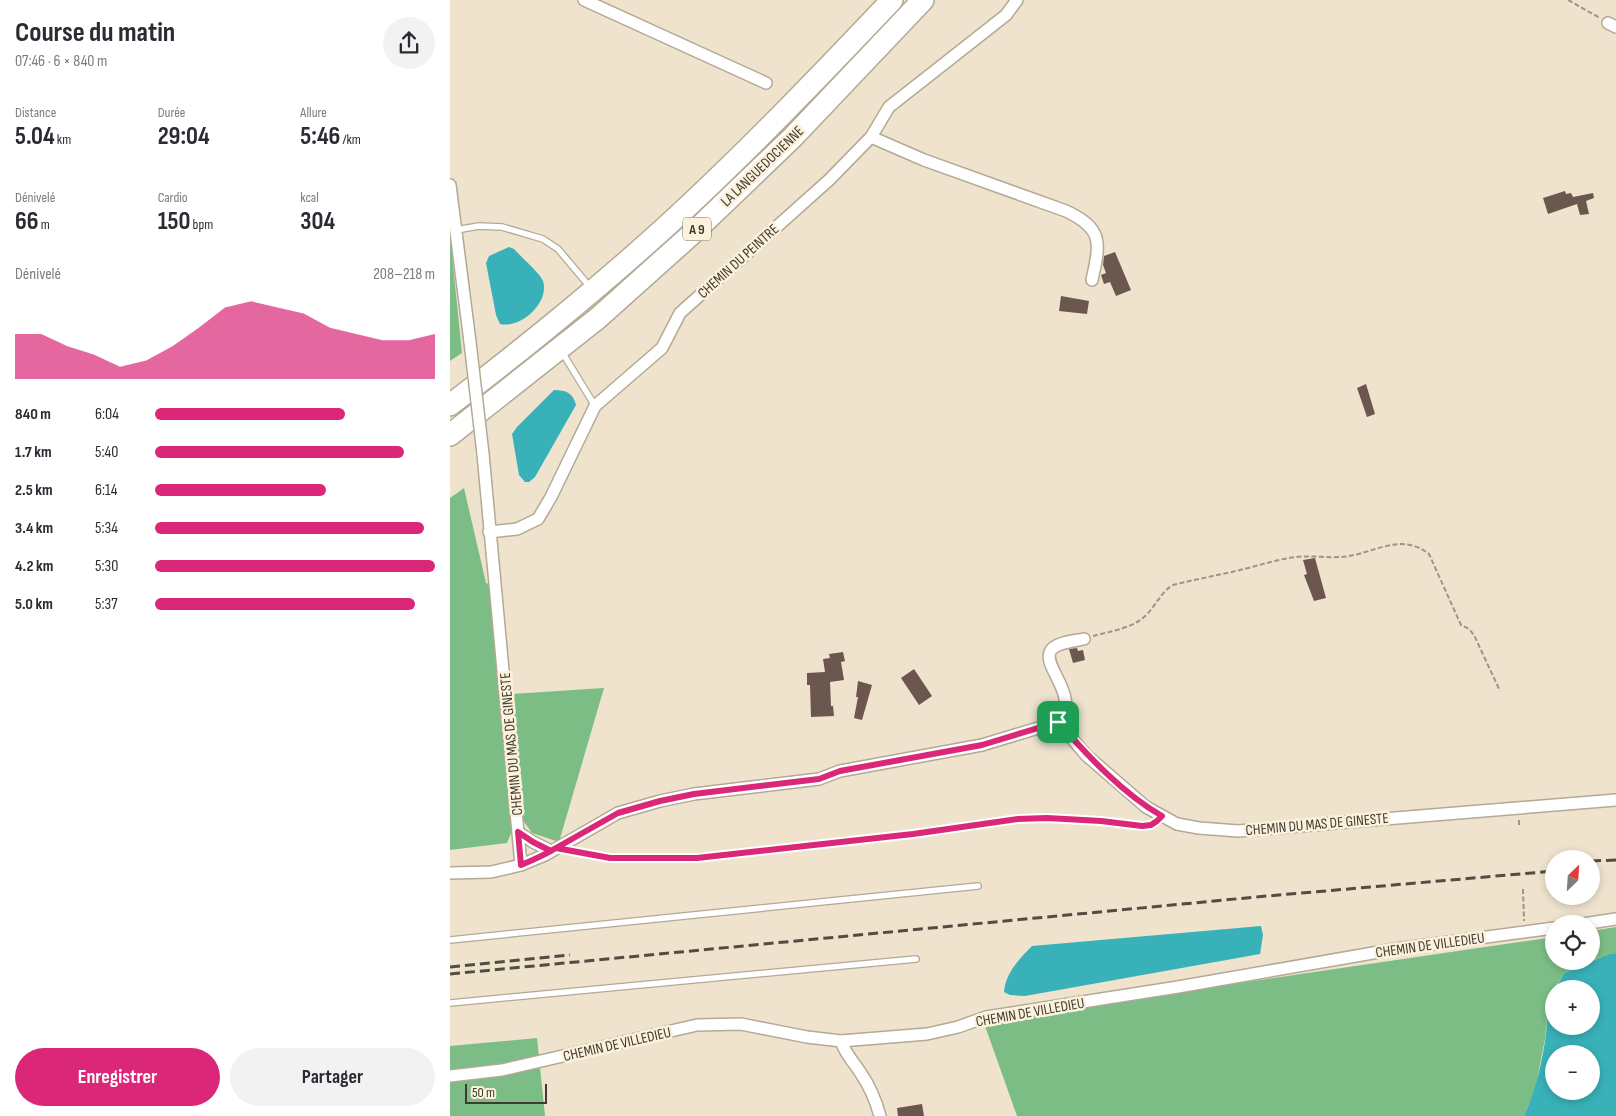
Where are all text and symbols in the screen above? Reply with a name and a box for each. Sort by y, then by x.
text: Course du matin [15,16,175,49]
button: share [383,17,435,69]
text: 07:46 · 6 × 840 m [15,52,107,71]
text: Distance [15,104,56,121]
text: Durée [158,104,185,121]
text: Allure [300,104,327,121]
text: 5.04 [15,121,55,152]
text: 29:04 [158,121,210,152]
text: 5:46 [300,121,340,152]
street label: LA LANGUEDOCIENNE [717,122,808,211]
text: km [55,131,71,148]
text: /km [340,131,361,148]
text: Dénivelé [15,189,55,206]
text: Cardio [158,189,188,206]
text: kcal [300,189,319,206]
text: 66 [15,206,39,237]
text: 150 [158,206,190,237]
text: 304 [300,206,335,237]
text: m [39,216,50,233]
text: bpm [190,216,213,233]
road number: A 9 [683,218,711,240]
street label: CHEMIN DU PEINTRE [694,220,783,303]
text: Dénivelé [15,265,61,284]
text: 208–218 m [373,265,435,284]
text: 840 m [15,405,51,424]
text: 6:04 [95,405,119,424]
text: 1.7 km [15,443,52,462]
text: 5:40 [95,443,118,462]
text: 2.5 km [15,481,53,500]
text: 6:14 [95,481,117,500]
text: 3.4 km [15,519,53,538]
text: 5:34 [95,519,118,538]
text: 4.2 km [15,557,53,576]
text: 5:30 [95,557,118,576]
text: 5.0 km [15,595,53,614]
text: 5:37 [95,595,118,614]
street label: CHEMIN DU MAS DE GINESTE [496,672,527,816]
pin [1037,701,1079,743]
icon: arrive [1044,708,1072,736]
street label: CHEMIN DU MAS DE GINESTE [1245,809,1389,840]
north arrow [1545,850,1600,905]
map controls [1545,850,1600,1100]
button: locate [1545,915,1600,970]
street label: CHEMIN DE VILLEDIEU [1374,928,1486,963]
button: + [1545,980,1600,1035]
street label: CHEMIN DE VILLEDIEU [974,994,1086,1031]
street label: CHEMIN DE VILLEDIEU [561,1023,673,1066]
button: − [1545,1045,1600,1100]
button: Enregistrer [15,1048,220,1106]
button: Partager [230,1048,435,1106]
scale bar [465,1081,548,1104]
text: 50 m [472,1084,495,1101]

